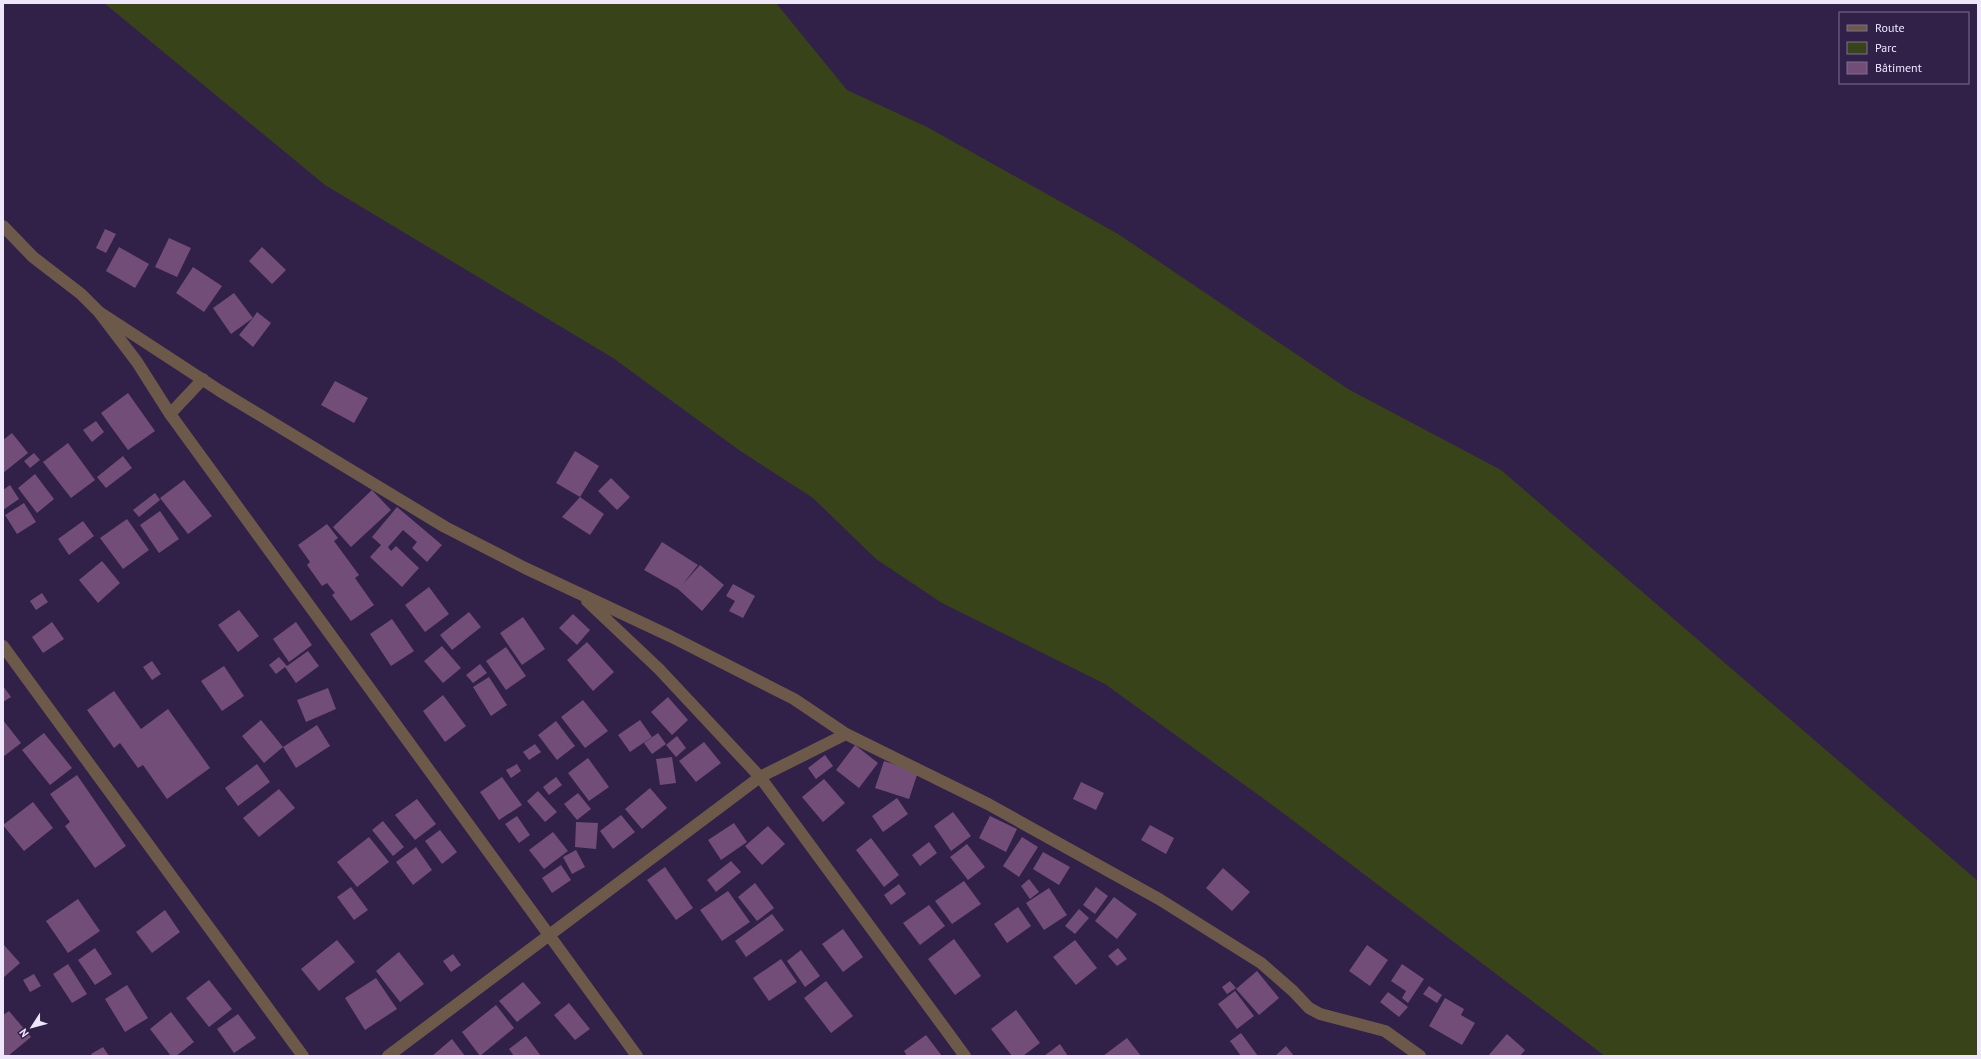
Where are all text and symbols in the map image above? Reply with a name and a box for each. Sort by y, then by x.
legend [1839,12,1969,84]
text: Route [1875,20,1905,35]
text: Parc [1875,40,1897,55]
text: Bâtiment [1875,60,1922,75]
north arrow [12,1007,52,1047]
text: N [16,1026,32,1040]

